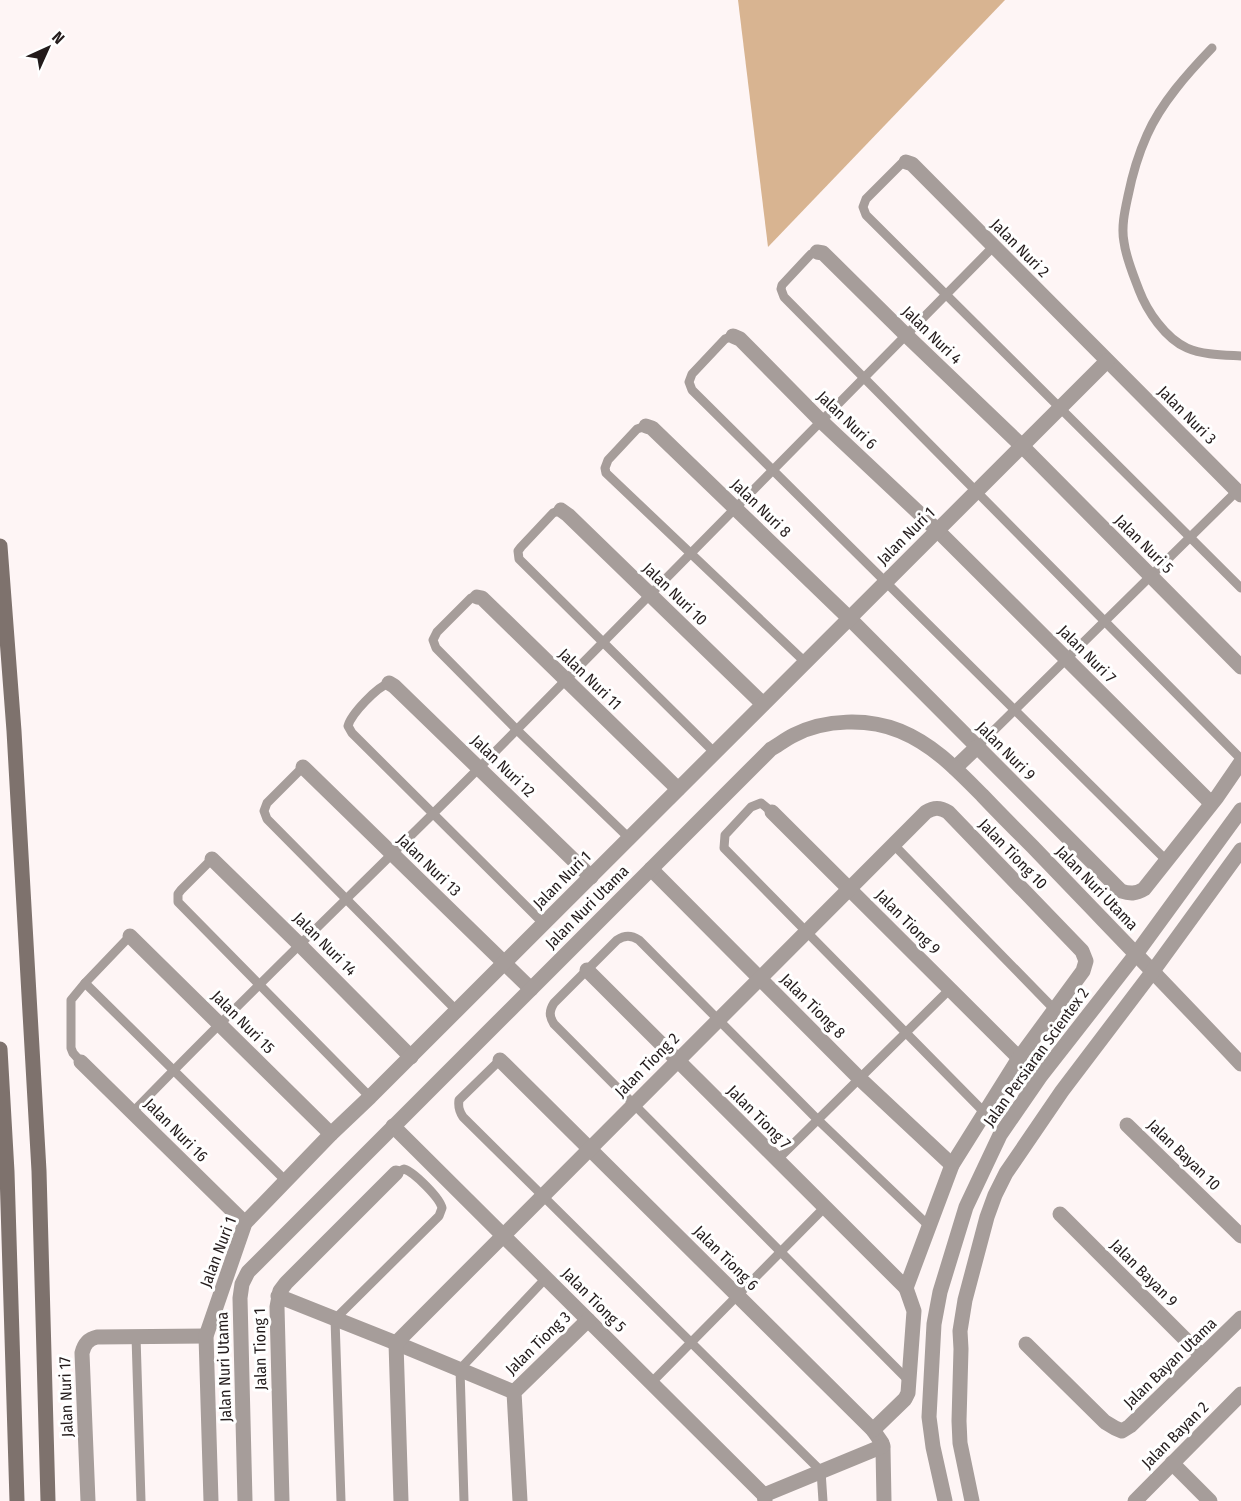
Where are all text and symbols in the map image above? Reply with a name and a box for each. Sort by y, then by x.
north arrow [18,18,78,78]
text: N [48,28,68,48]
street label: Jalan Nuri 2 [987,215,1053,281]
street label: Jalan Nuri 4 [898,302,966,368]
street label: Jalan Nuri 3 [1154,382,1220,448]
street label: Jalan Nuri 6 [813,387,881,453]
street label: Jalan Nuri 8 [727,475,795,541]
street label: Jalan Nuri 1 [873,503,939,569]
street label: Jalan Nuri 5 [1111,511,1177,577]
street label: Jalan Nuri 10 [639,559,711,629]
street label: Jalan Nuri 7 [1054,621,1120,687]
street label: Jalan Nuri 11 [555,644,625,714]
street label: Jalan Nuri 9 [973,718,1040,785]
street label: Jalan Nuri 12 [467,731,539,801]
street label: Jalan Tiong 10 [975,815,1051,893]
street label: Jalan Nuri 13 [393,830,465,900]
street label: Jalan Nuri Utama [1052,842,1142,934]
street label: Jalan Nuri 1 [529,847,595,913]
street label: Jalan Nuri Utama [541,861,633,953]
street label: Jalan Tiong 9 [872,886,944,958]
street label: Jalan Nuri 14 [289,908,361,980]
street label: Jalan Tiong 8 [777,970,849,1042]
street label: Jalan Persiaran Scientex 2 [979,984,1093,1130]
street label: Jalan Nuri 15 [208,987,278,1057]
street label: Jalan Tiong 2 [611,1029,683,1101]
street label: Jalan Tiong 7 [723,1081,795,1153]
street label: Jalan Nuri 16 [140,1094,212,1166]
street label: Jalan Bayan 10 [1144,1115,1224,1195]
street label: Jalan Nuri 1 [196,1214,240,1290]
street label: Jalan Tiong 6 [690,1222,762,1294]
street label: Jalan Bayan 9 [1106,1235,1182,1311]
street label: Jalan Tiong 5 [558,1264,630,1336]
street label: Jalan Tiong 3 [502,1307,574,1379]
street label: Jalan Tiong 1 [250,1308,270,1390]
street label: Jalan Nuri Utama [213,1311,235,1422]
street label: Jalan Bayan Utama [1120,1314,1221,1412]
street label: Jalan Nuri 17 [55,1356,77,1438]
street label: Jalan Bayan 2 [1138,1398,1212,1472]

